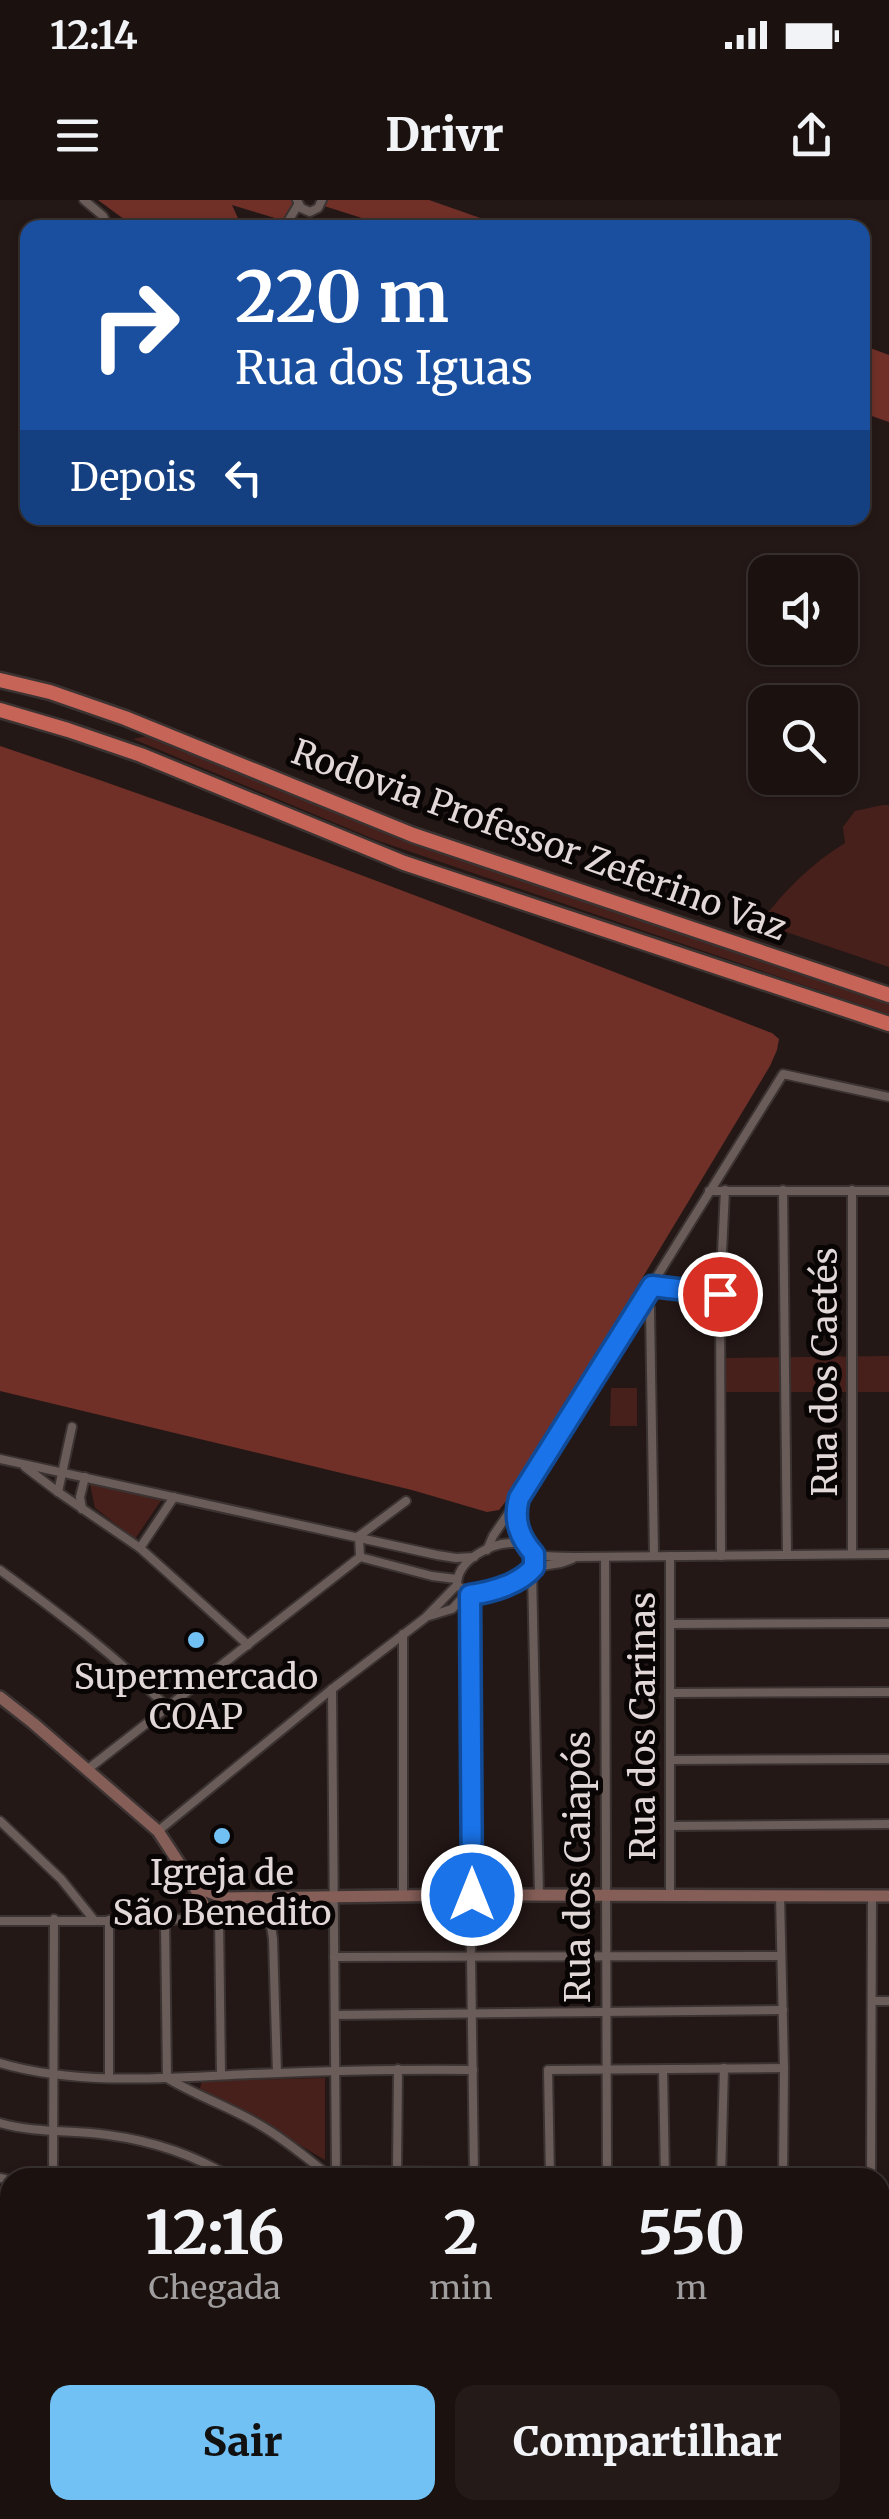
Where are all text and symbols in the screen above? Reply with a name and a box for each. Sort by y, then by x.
text: 12:14 [50,12,138,59]
text: Drivr [385,107,504,163]
icon: menu [50,108,105,163]
icon: share [784,108,839,163]
text: 220 m [235,253,449,341]
icon: right [70,260,200,390]
text: Rua dos Iguas [235,340,533,396]
icon: left [216,450,271,505]
text: Depois [70,454,196,501]
map controls [748,555,858,795]
button: sound [748,555,858,665]
button: search [748,685,858,795]
street label: Rodovia Professor Zeferino Vaz [286,730,792,950]
street label: Rua dos Caetés [803,1247,847,1497]
pin [678,1252,763,1337]
icon: arrive [693,1267,748,1322]
street label: Rua dos Carinas [621,1592,665,1860]
marker: Supermercado COAP [185,1629,207,1651]
place label: Supermercado COAP [74,1655,318,1739]
street label: Rua dos Caiapós [556,1731,600,2003]
marker: Igreja de São Benedito [211,1825,233,1847]
position arrow [420,1843,524,1947]
place label: Igreja de São Benedito [112,1851,332,1935]
text: 12:16 [145,2195,284,2270]
text: 2 [443,2195,479,2270]
text: 550 [638,2195,745,2270]
text: Chegada [149,2268,281,2308]
text: min [429,2268,493,2308]
text: m [675,2268,707,2308]
button: Sair [50,2385,435,2500]
button: Compartilhar [455,2385,840,2500]

